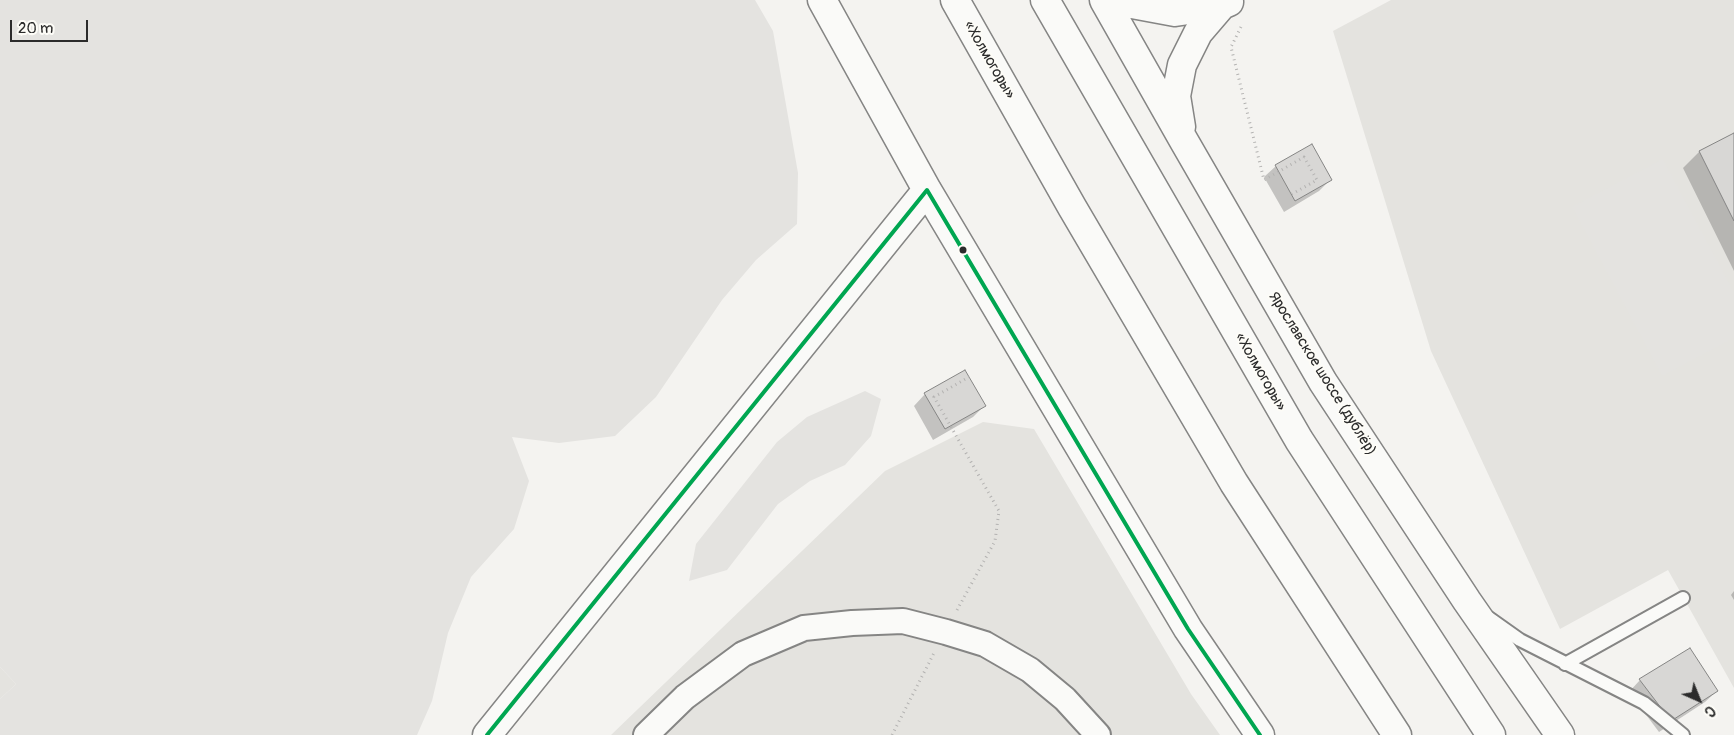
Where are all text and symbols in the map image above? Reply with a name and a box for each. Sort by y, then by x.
scale bar [12,10,90,42]
street label: «Холмогоры» [959,18,1019,102]
text: 20 m [18,19,53,38]
unlabelled marker [958,245,968,255]
street label: Ярославское шоссе (дублёр) [1264,289,1380,459]
street label: «Холмогоры» [1230,330,1290,414]
north arrow [1674,675,1724,725]
text: С [1701,702,1719,720]

